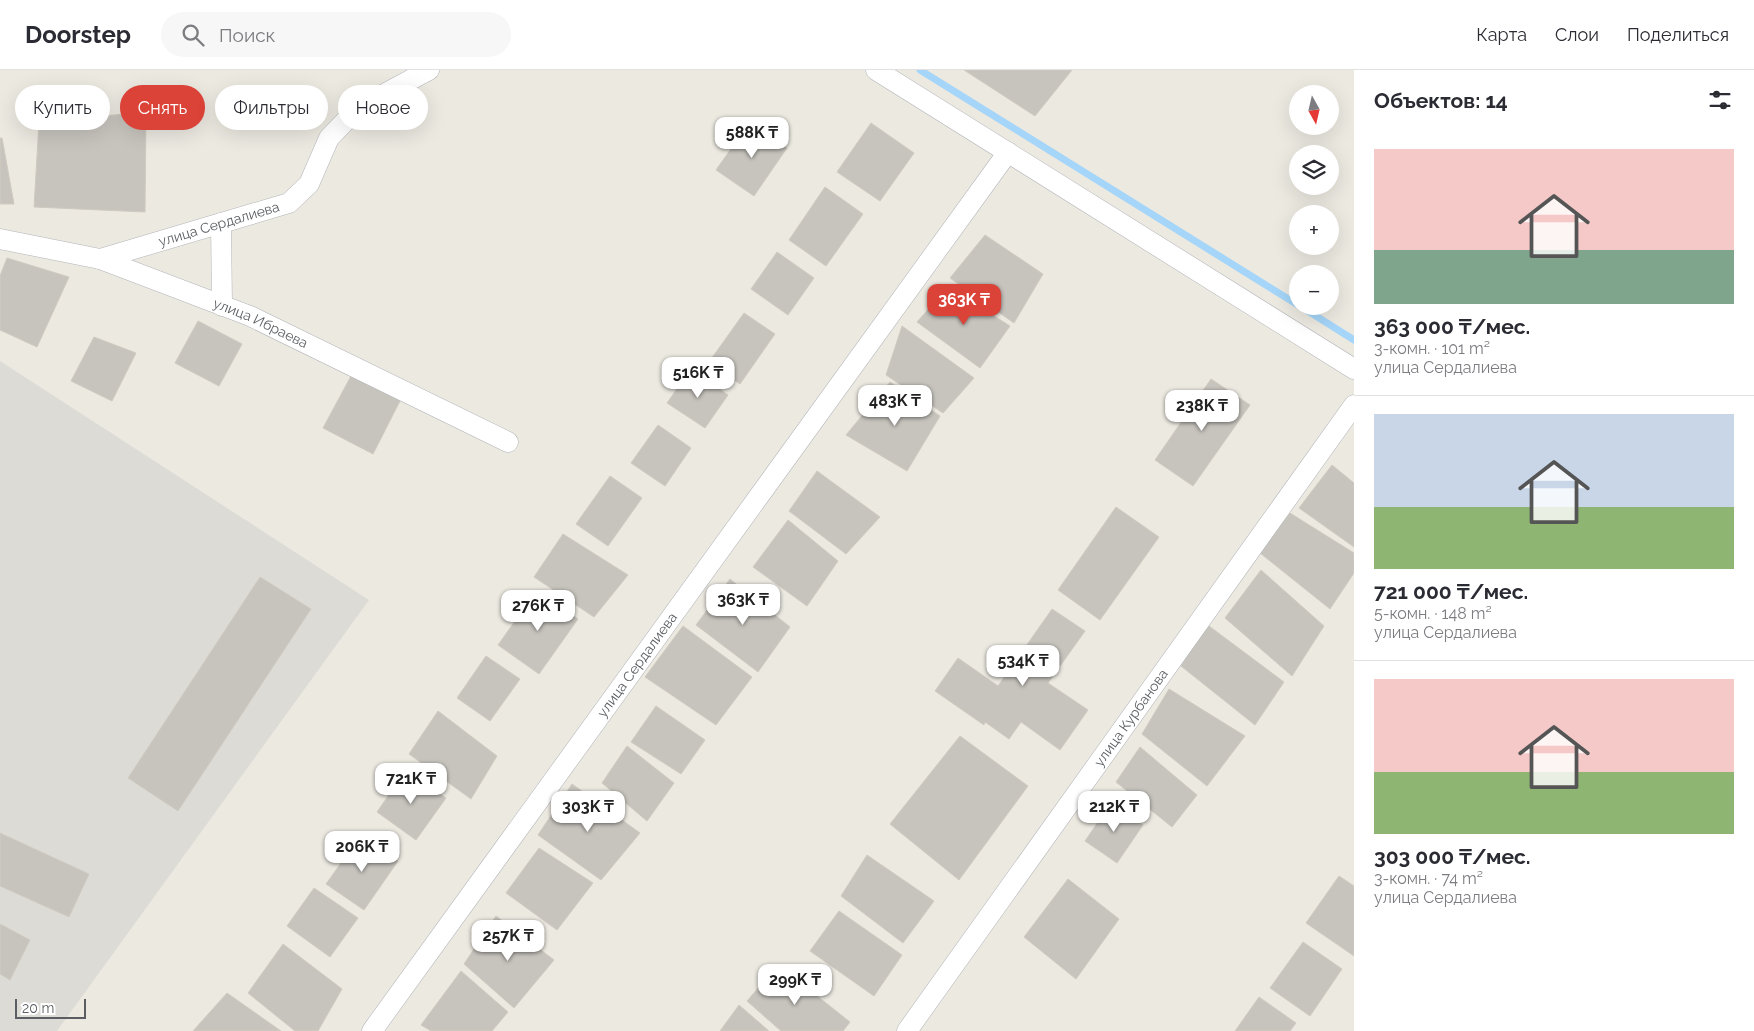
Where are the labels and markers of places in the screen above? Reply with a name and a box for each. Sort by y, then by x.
pin: 588K ₸ [711,116,793,159]
pin: 363K ₸ [923,284,1005,326]
pin: 516K ₸ [657,356,739,399]
pin: 483K ₸ [854,384,936,427]
pin: 238K ₸ [1161,390,1243,432]
pin: 363K ₸ [702,584,784,626]
pin: 276K ₸ [497,590,579,632]
pin: 534K ₸ [982,644,1064,687]
pin: 721K ₸ [370,762,452,805]
pin: 303K ₸ [547,790,629,833]
pin: 212K ₸ [1073,790,1155,833]
pin: 206K ₸ [321,830,403,873]
pin: 257K ₸ [467,920,549,962]
pin: 299K ₸ [754,964,836,1006]

